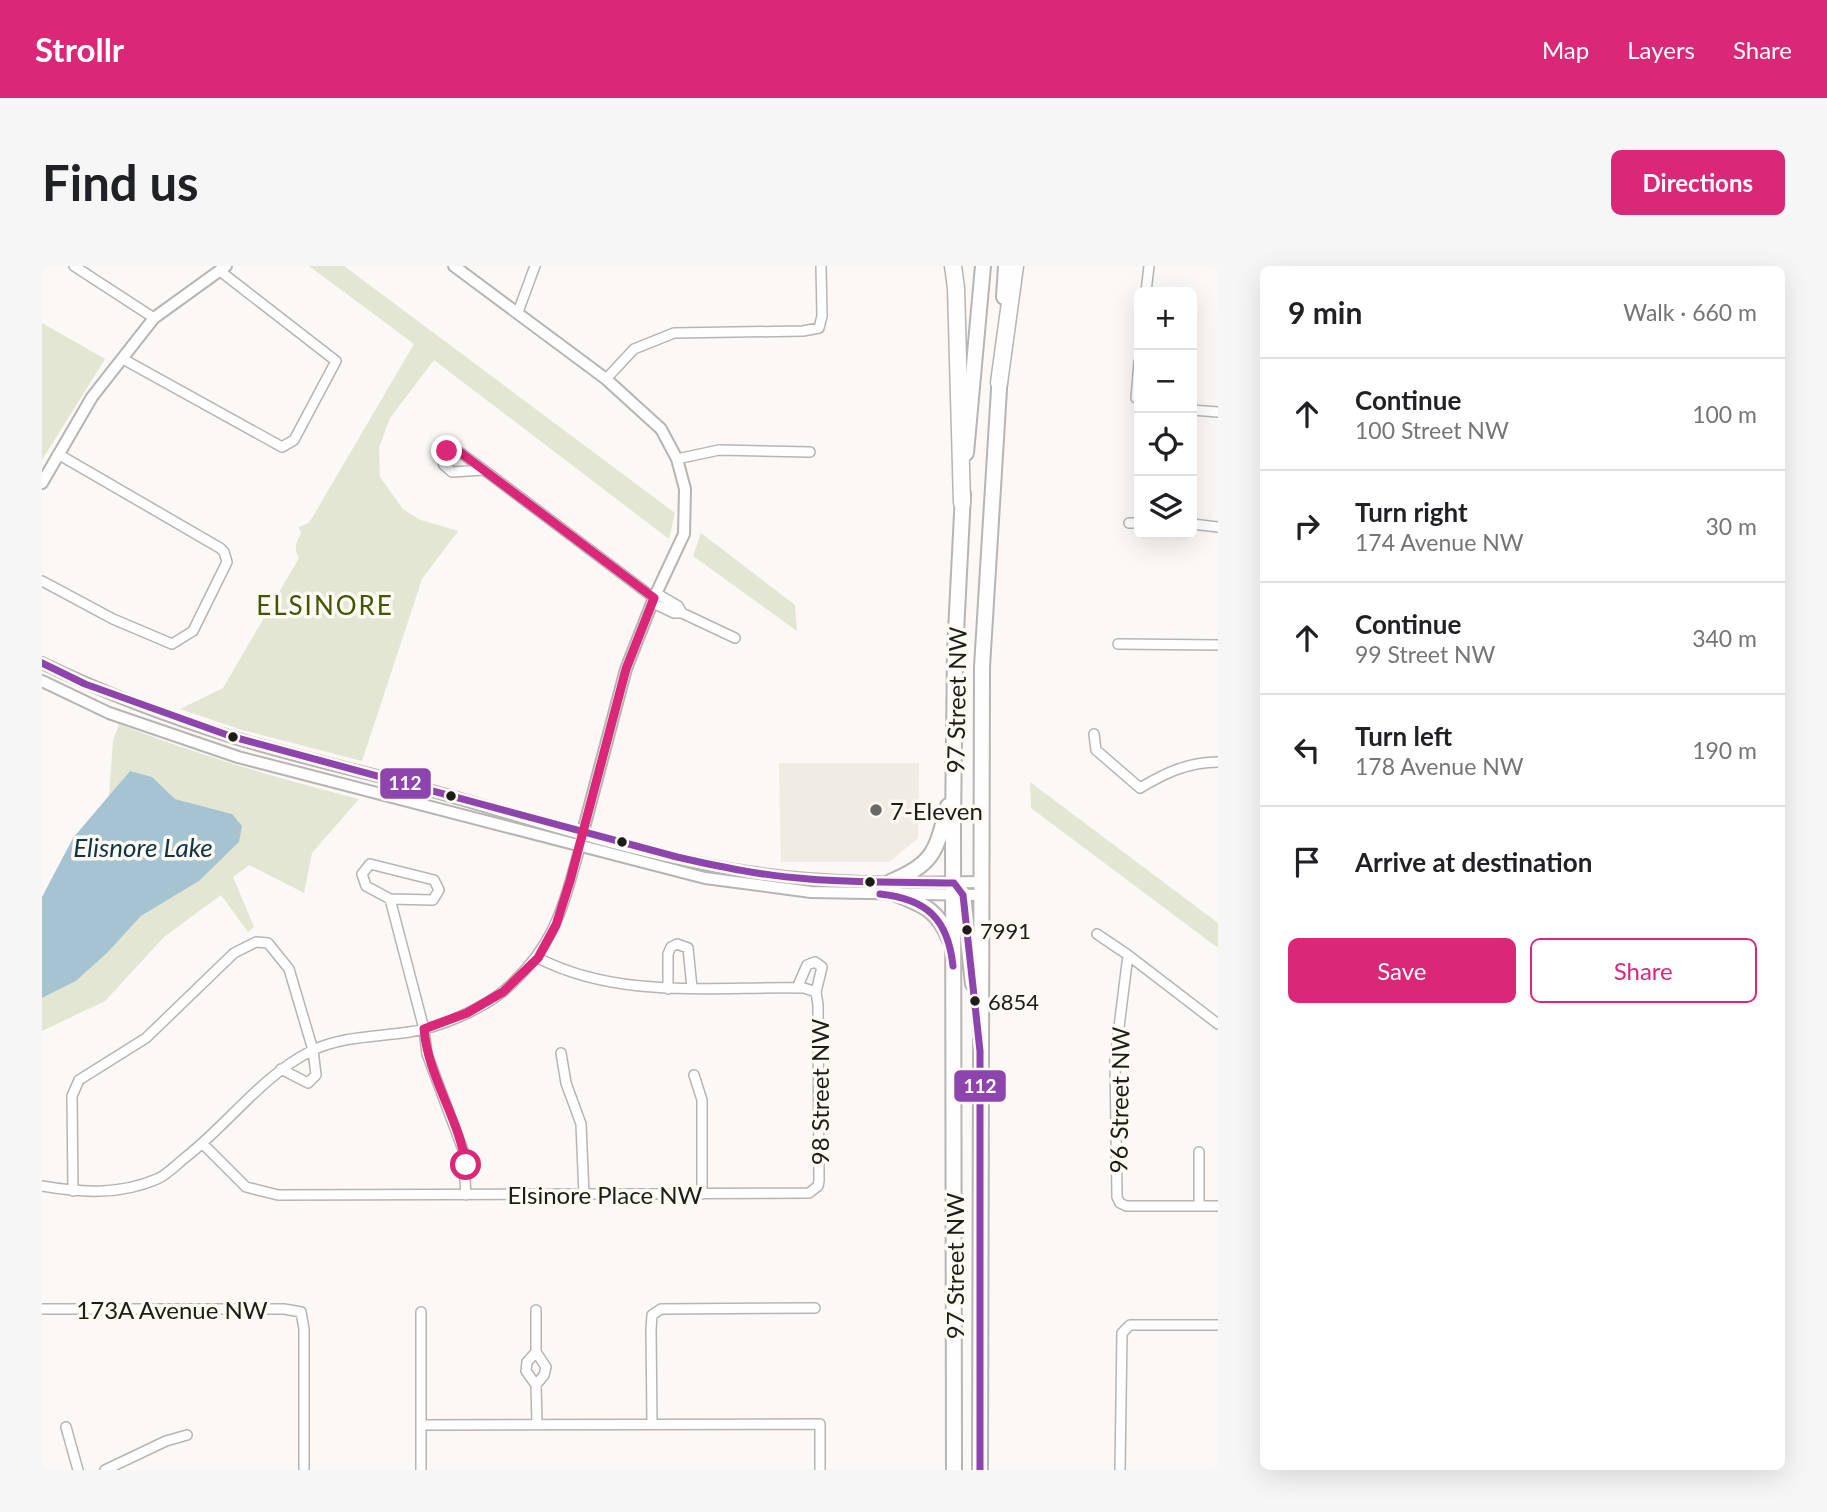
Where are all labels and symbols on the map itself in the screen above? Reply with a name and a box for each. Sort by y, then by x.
route end [431,435,462,466]
district label: ELSINORE [256,589,394,621]
street label: 97 Street NW [940,626,972,773]
unlabelled marker [226,730,240,744]
line badge: 112 [379,767,432,800]
text: 112 [388,771,422,794]
unlabelled marker [444,789,458,803]
place label: 7-Eleven [890,796,983,825]
marker: 7-Eleven [868,802,884,818]
water label: Elisnore Lake [73,831,213,863]
unlabelled marker [615,835,629,849]
unlabelled marker [863,875,877,889]
place label: 7991 [980,917,1031,944]
marker: 7991 [960,923,974,937]
place label: 6854 [988,988,1039,1015]
marker: 6854 [968,994,982,1008]
street label: 98 Street NW [805,1019,834,1165]
street label: 96 Street NW [1103,1026,1135,1173]
line badge: 112 [953,1069,1007,1103]
text: 112 [963,1074,997,1097]
route start [450,1149,481,1180]
street label: Elsinore Place NW [508,1180,703,1209]
street label: 97 Street NW [940,1193,969,1339]
street label: 173A Avenue NW [76,1295,268,1324]

